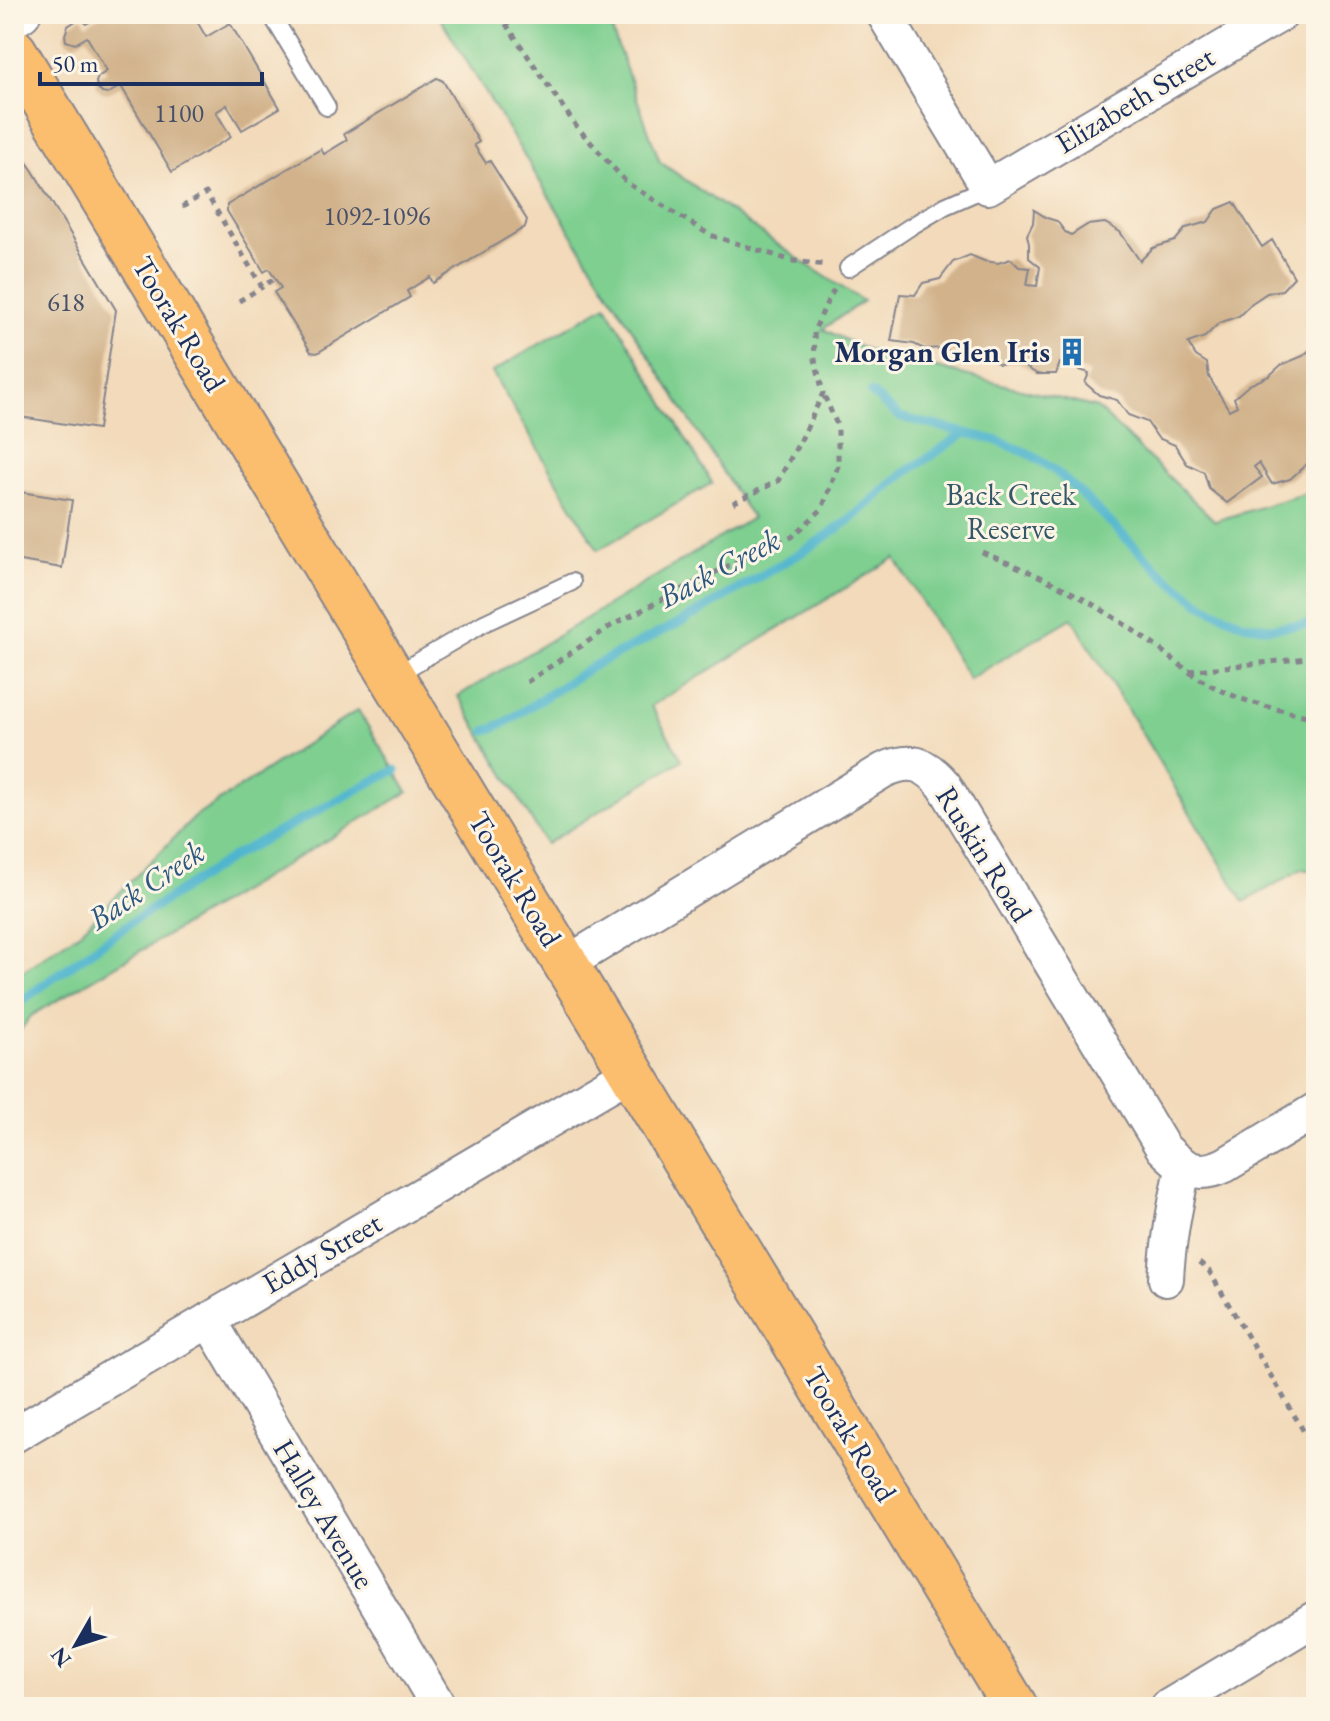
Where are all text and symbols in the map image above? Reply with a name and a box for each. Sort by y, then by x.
scale bar [40,36,262,86]
street label: Elizabeth Street [1048,37,1222,162]
text: 50 m [52,48,99,79]
house number: 1100 [154,96,204,130]
house number: 1092-1096 [324,199,430,233]
street label: Toorak Road [124,249,236,399]
house number: 618 [47,285,85,319]
place label: Morgan Glen Iris [834,332,1050,371]
building icon: Morgan Glen Iris [1057,337,1087,367]
park label: Back Creek Reserve [946,475,1077,548]
water label: Back Creek [650,518,788,618]
street label: Ruskin Road [927,779,1042,930]
street label: Toorak Road [460,804,572,954]
water label: Back Creek [79,830,213,940]
street label: Eddy Street [255,1202,389,1302]
street label: Toorak Road [795,1359,907,1509]
street label: Halley Avenue [265,1432,384,1596]
north arrow [36,1605,116,1685]
text: N [44,1641,78,1673]

